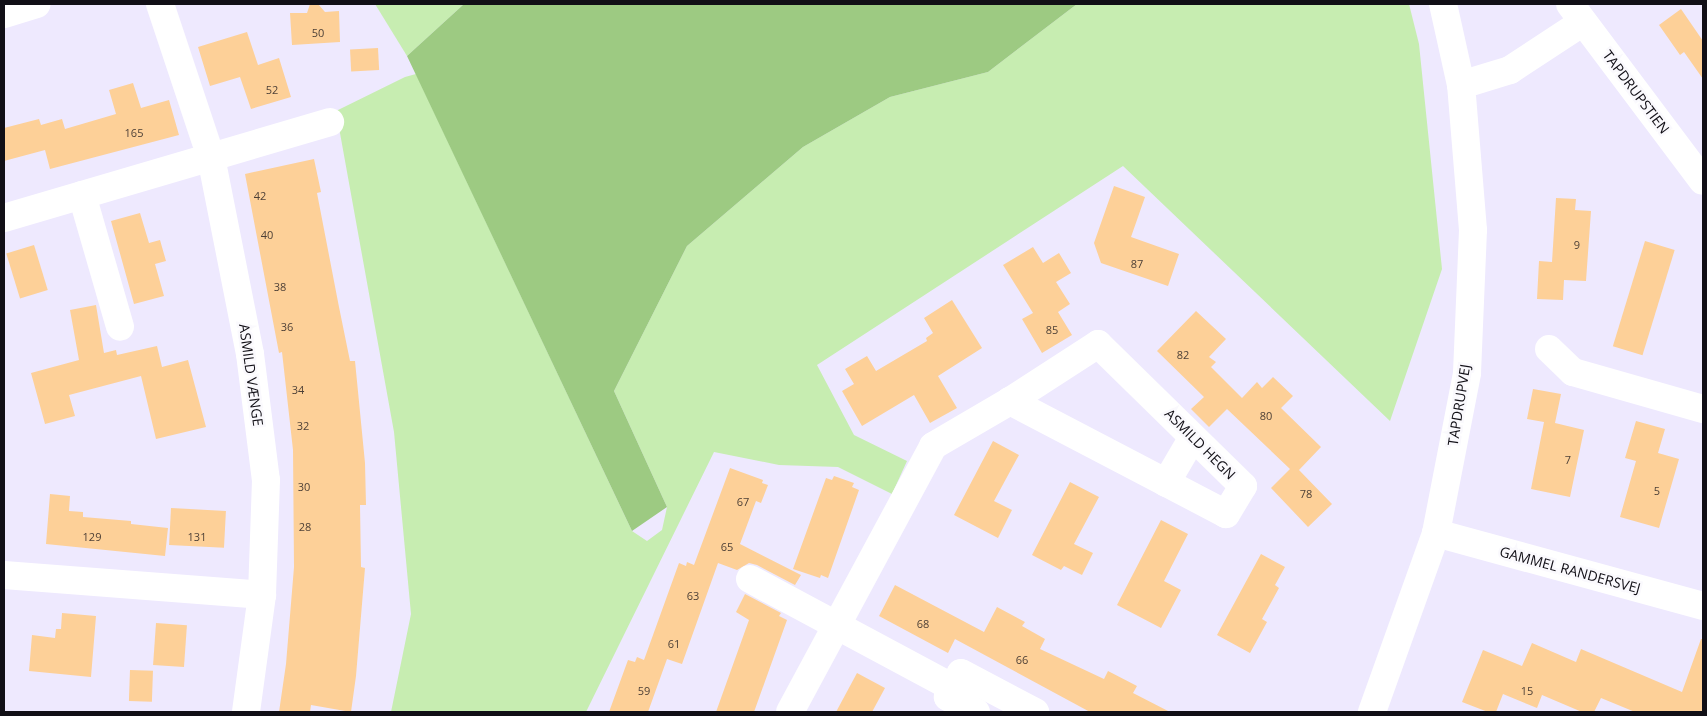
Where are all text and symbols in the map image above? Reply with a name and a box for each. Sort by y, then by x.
house number: 50 [312,26,324,40]
street label: TAPDRUPSTIEN [1599,47,1673,137]
house number: 52 [266,83,278,97]
house number: 165 [125,126,143,140]
house number: 42 [254,189,266,203]
house number: 40 [261,228,273,242]
house number: 9 [1574,238,1580,252]
house number: 87 [1131,257,1143,271]
house number: 38 [274,280,286,294]
house number: 36 [281,320,293,334]
street label: ASMILD VÆNGE [236,323,266,427]
house number: 85 [1046,323,1058,337]
house number: 82 [1177,348,1189,362]
street label: TAPDRUPVEJ [1444,363,1474,447]
house number: 34 [292,383,304,397]
street label: ASMILD HEGN [1161,405,1239,483]
house number: 80 [1260,409,1272,423]
house number: 32 [297,419,309,433]
house number: 7 [1565,453,1571,467]
house number: 30 [298,480,310,494]
house number: 5 [1654,484,1660,498]
house number: 78 [1300,487,1312,501]
house number: 67 [737,495,749,509]
house number: 28 [299,520,311,534]
house number: 129 [83,530,101,544]
house number: 131 [188,530,206,544]
house number: 65 [721,540,733,554]
street label: GAMMEL RANDERSVEJ [1498,543,1642,597]
house number: 63 [687,589,699,603]
house number: 68 [917,617,929,631]
house number: 61 [668,637,680,651]
house number: 66 [1016,653,1028,667]
house number: 59 [638,684,650,698]
house number: 15 [1521,684,1533,698]

